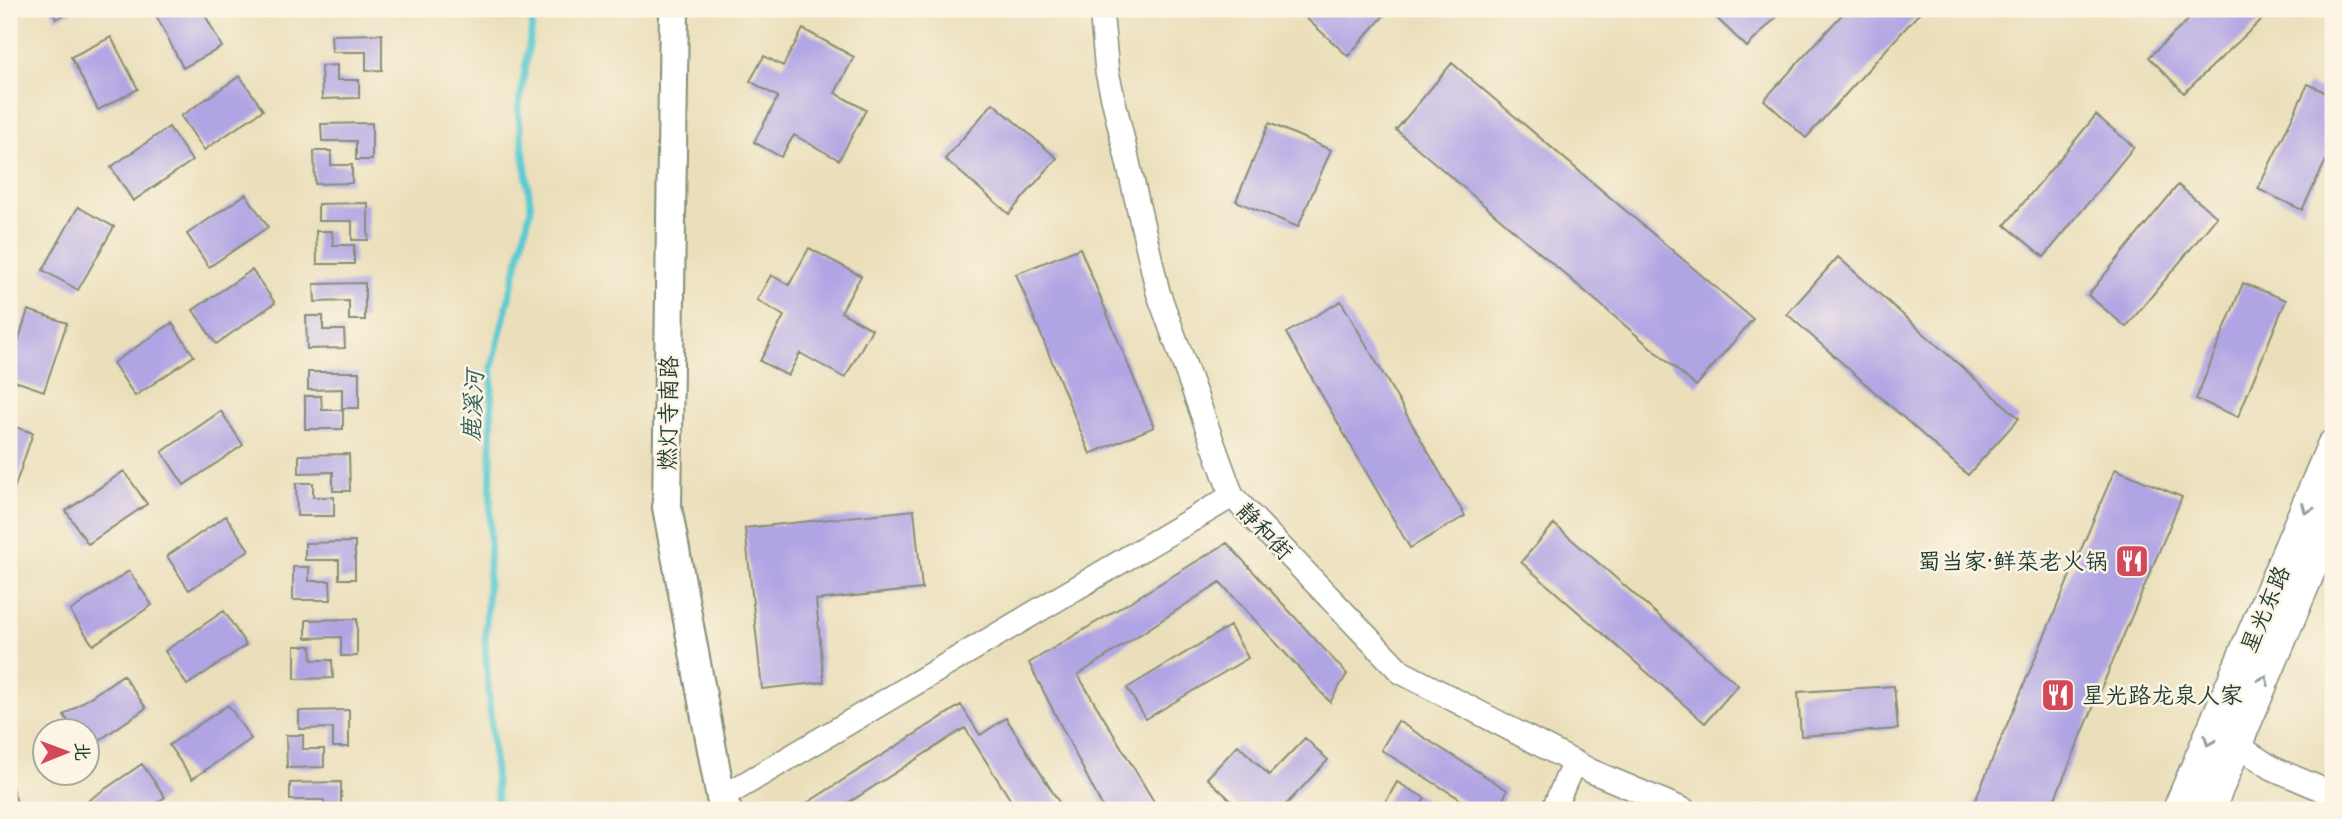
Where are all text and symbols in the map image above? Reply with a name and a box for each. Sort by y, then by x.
street label: 燃灯寺南路 [647,355,690,471]
water label: 鹿溪河 [450,365,496,443]
street label: 静和街 [1226,492,1303,570]
one-way arrow [2301,502,2315,514]
place label: 蜀当家·鲜菜老火锅 [1918,541,2108,582]
restaurant icon: 蜀当家·鲜菜老火锅 [2113,542,2151,580]
street label: 星光东路 [2229,559,2302,660]
place label: 星光路龙泉人家 [2082,675,2243,716]
one-way arrow [2256,675,2270,687]
restaurant icon: 星光路龙泉人家 [2039,676,2077,714]
north arrow [32,718,102,788]
one-way arrow [2203,734,2217,746]
text: 北 [66,742,99,762]

